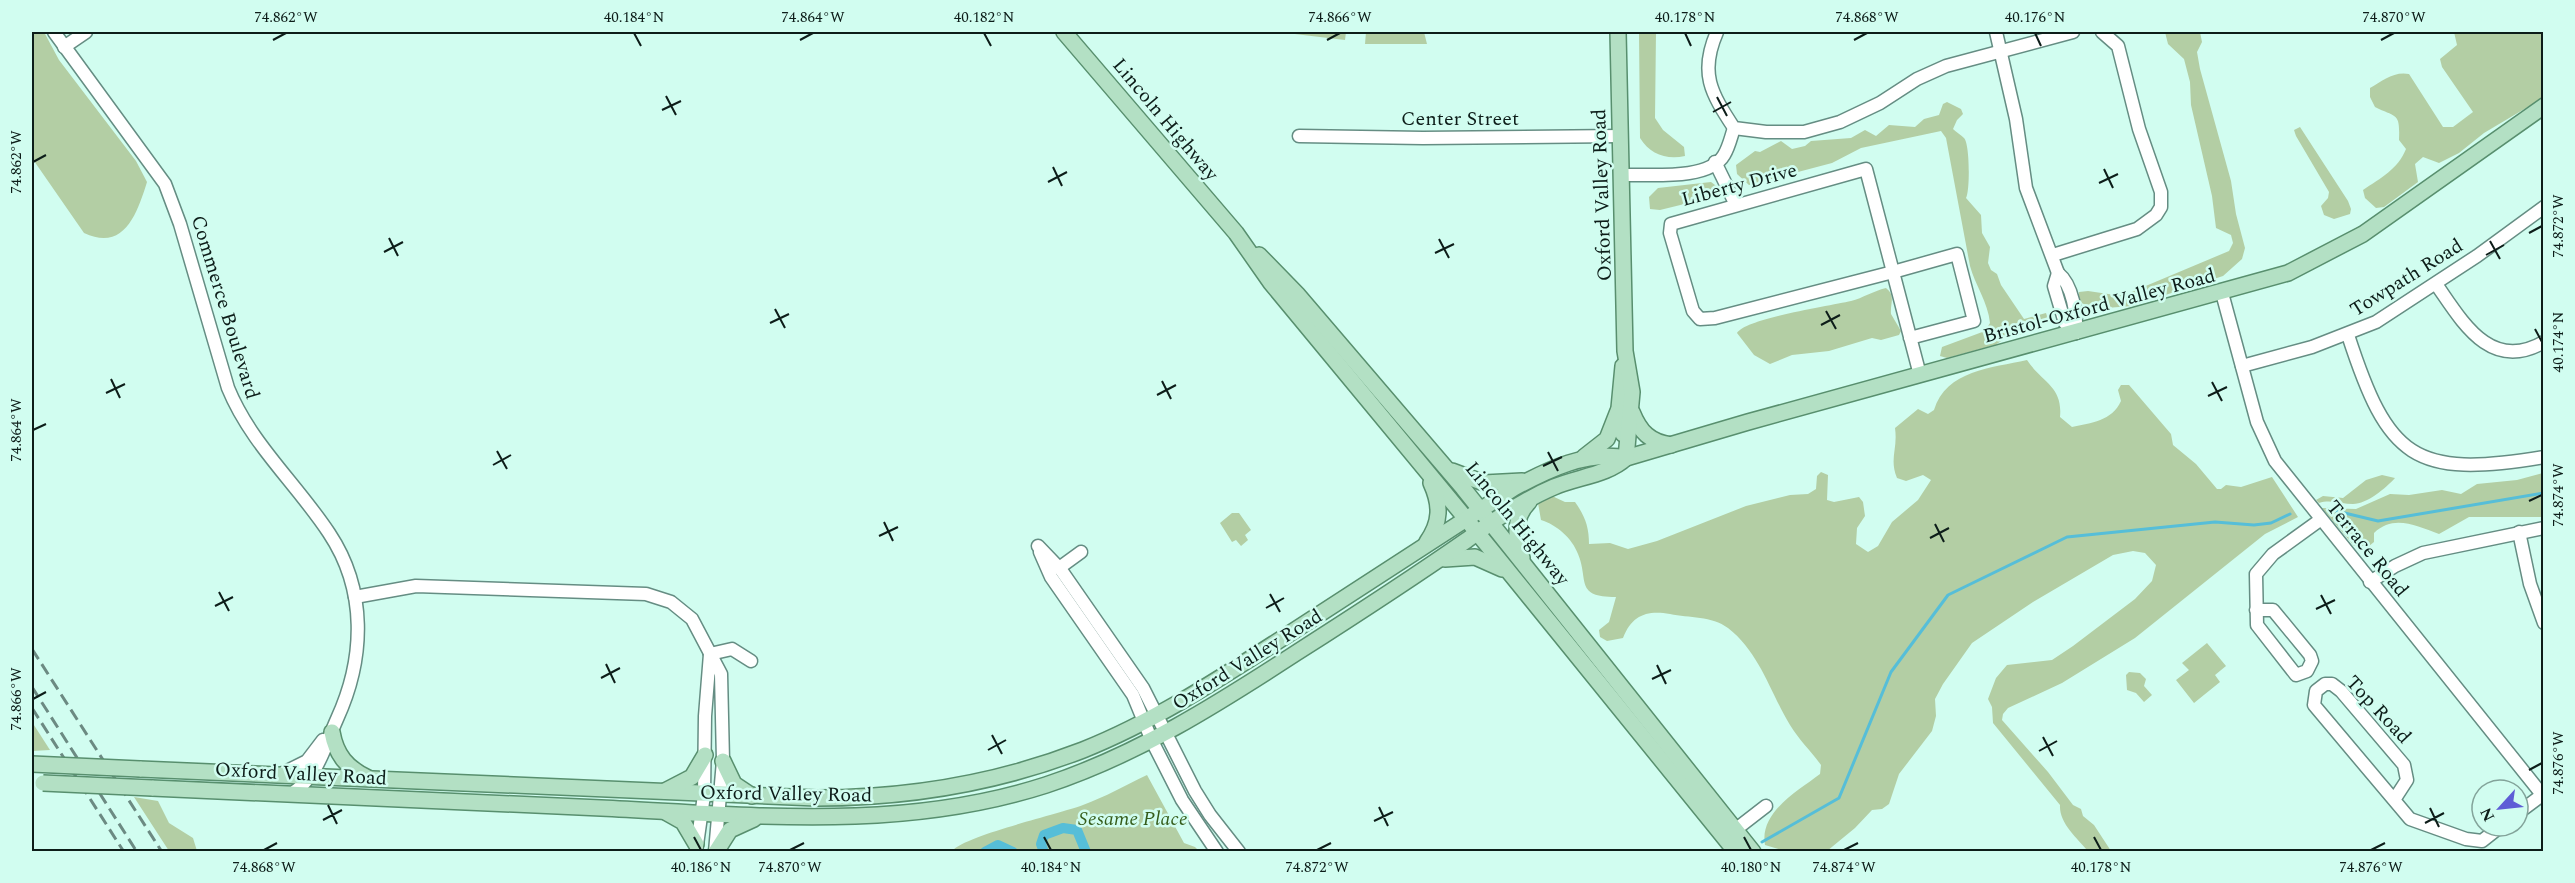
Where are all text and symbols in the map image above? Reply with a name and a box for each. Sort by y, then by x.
text: 74.862°W [254,6,318,29]
text: 40.184°N [604,6,664,29]
text: 74.864°W [781,6,845,29]
text: 40.182°N [954,6,1014,29]
text: 74.866°W [1308,6,1372,29]
text: 40.178°N [1655,6,1715,29]
text: 74.868°W [1835,6,1899,29]
text: 40.176°N [2005,6,2065,29]
text: 74.870°W [2362,6,2426,29]
street label: Lincoln Highway [1105,52,1227,189]
street label: Center Street [1401,104,1519,134]
street label: Oxford Valley Road [1584,108,1620,282]
text: 74.862°W [5,130,28,194]
street label: Liberty Drive [1678,155,1800,215]
text: 74.872°W [2547,194,2570,258]
street label: Commerce Boulevard [183,212,267,403]
street label: Towpath Road [2344,231,2469,325]
street label: Bristol-Oxford Valley Road [1980,260,2219,351]
text: 40.174°N [2547,312,2570,372]
text: 74.864°W [5,398,28,462]
street label: Lincoln Highway [1458,455,1578,593]
text: 74.874°W [2547,463,2570,527]
street label: Terrace Road [2319,494,2416,604]
street label: Oxford Valley Road [1166,601,1329,718]
text: 74.866°W [5,667,28,731]
street label: Top Road [2338,668,2418,751]
text: 74.876°W [2547,731,2570,795]
street label: Oxford Valley Road [214,755,388,793]
street label: Oxford Valley Road [700,777,872,811]
north arrow [2470,778,2530,838]
text: N [2474,803,2501,826]
park label: Sesame Place [1078,804,1188,834]
text: 74.868°W [232,856,296,879]
text: 40.186°N [671,856,731,879]
text: 74.870°W [758,856,822,879]
text: 40.184°N [1021,856,1081,879]
text: 74.872°W [1285,856,1349,879]
text: 40.180°N [1721,856,1781,879]
text: 74.874°W [1812,856,1876,879]
text: 40.178°N [2071,856,2131,879]
text: 74.876°W [2339,856,2403,879]

